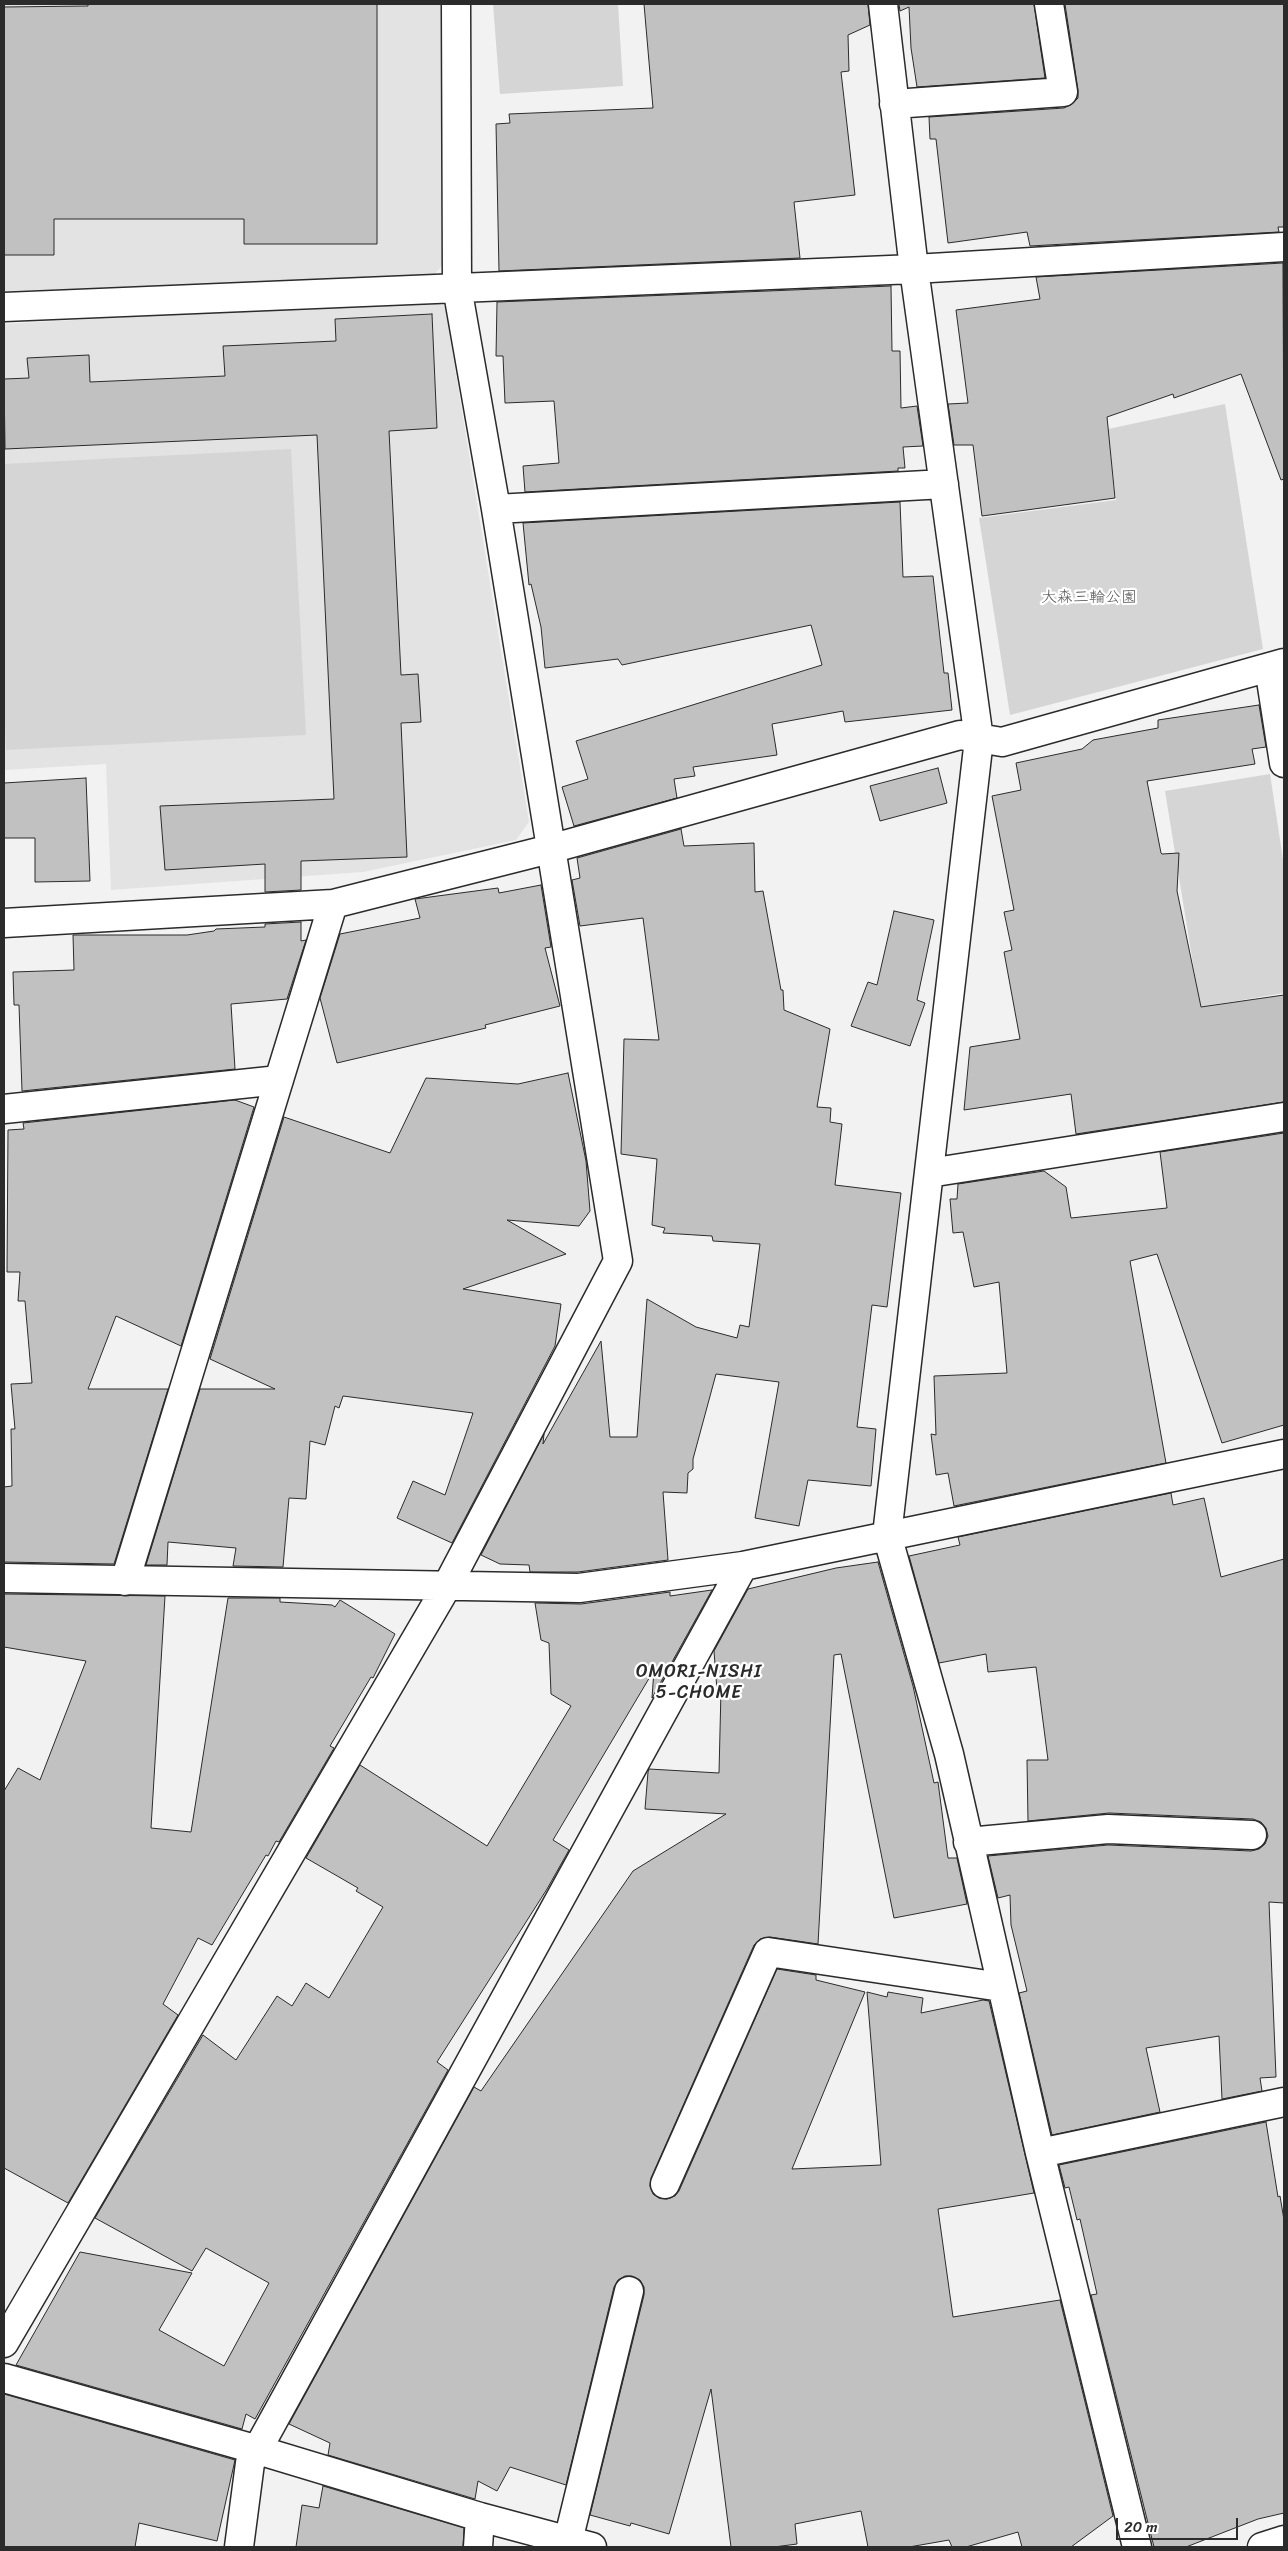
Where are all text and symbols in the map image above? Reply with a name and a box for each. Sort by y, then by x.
park label: 大森三輪公園 [1041,588,1137,608]
district label: OMORI-NISHI 5-CHOME [636,1661,762,1704]
scale bar [1118,2508,1240,2540]
text: 20 m [1124,2514,1158,2540]

